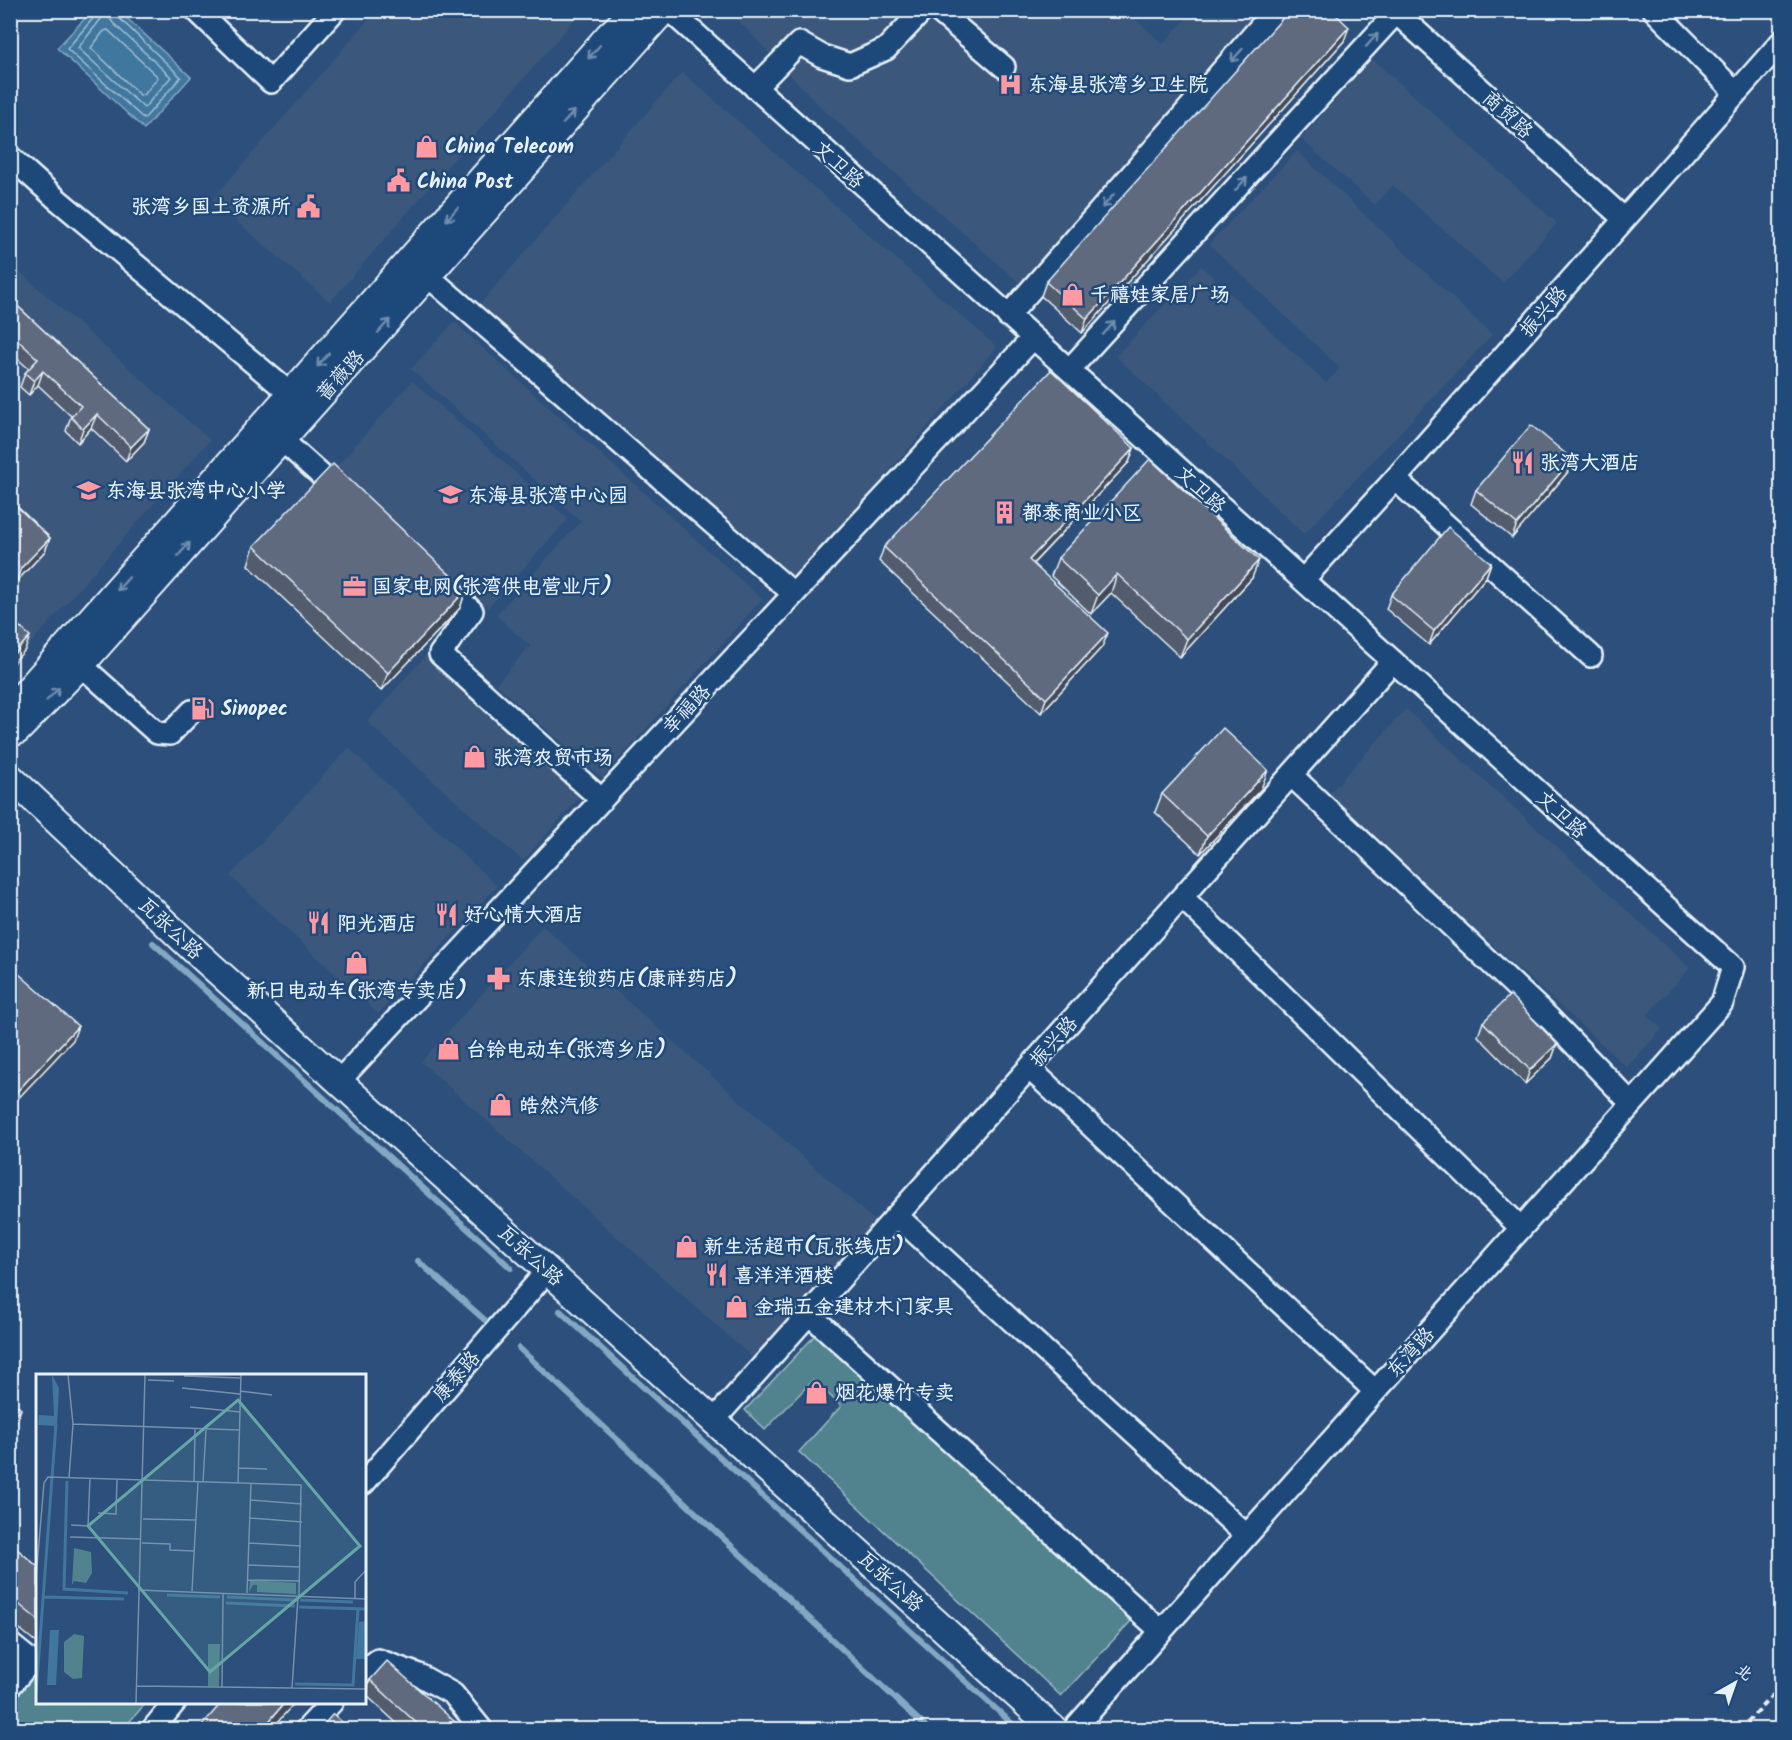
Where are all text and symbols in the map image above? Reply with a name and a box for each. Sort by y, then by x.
one-way arrow [1365,32,1379,47]
one-way arrow [588,44,601,60]
one-way arrow [1230,47,1244,62]
place label: 东海县张湾乡卫生院 [1028,70,1208,102]
hospital icon: 东海县张湾乡卫生院 [997,71,1023,97]
street label: 商贸路 [1474,84,1540,148]
one-way arrow [562,110,576,125]
place label: China Telecom [445,132,574,164]
shop icon: China Telecom [414,133,440,159]
street label: 文卫路 [805,134,871,198]
place label: China Post [417,167,514,199]
public building icon: China Post [386,168,412,194]
one-way arrow [1234,176,1248,191]
place label: 张湾乡国土资源所 [131,192,291,224]
public building icon: 张湾乡国土资源所 [296,193,322,219]
one-way arrow [1101,193,1115,208]
one-way arrow [445,206,459,221]
street label: 振兴路 [1513,278,1577,345]
place label: 千禧娃家居广场 [1090,280,1230,312]
shop icon: 千禧娃家居广场 [1059,281,1085,307]
one-way arrow [377,319,391,334]
one-way arrow [1102,321,1116,336]
street label: 蔷薇路 [310,343,374,409]
one-way arrow [316,352,330,367]
place label: 张湾大酒店 [1540,448,1640,480]
restaurant icon: 张湾大酒店 [1509,449,1535,475]
street label: 文卫路 [1167,459,1233,523]
place label: 东海县张湾中心小学 [106,476,286,508]
school or university icon: 东海县张湾中心小学 [75,477,101,503]
place label: 东海县张湾中心园 [468,481,628,513]
school or university icon: 东海县张湾中心园 [437,482,463,508]
place label: 都泰商业小区 [1022,498,1142,530]
building icon: 都泰商业小区 [991,499,1017,525]
one-way arrow [177,542,191,557]
place label: 国家电网(张湾供电营业厅) [372,572,612,604]
office icon: 国家电网(张湾供电营业厅) [341,573,367,599]
one-way arrow [116,576,130,591]
street label: 幸福路 [655,677,720,743]
one-way arrow [45,686,60,701]
place label: Sinopec [221,694,288,726]
fuel station icon: Sinopec [190,695,216,721]
place label: 张湾农贸市场 [493,743,613,775]
shop icon: 张湾农贸市场 [462,744,488,770]
street label: 文卫路 [1528,784,1594,848]
street label: 瓦张公路 [129,890,211,969]
place label: 好心情大酒店 [464,900,584,932]
restaurant icon: 好心情大酒店 [433,901,459,927]
place label: 阳光酒店 [337,909,417,941]
restaurant icon: 阳光酒店 [306,910,332,936]
shop icon: 新日电动车(张湾专卖店) [344,950,370,976]
place label: 东康连锁药店(康祥药店) [517,964,737,996]
pharmacy icon: 东康连锁药店(康祥药店) [486,965,512,991]
place label: 新日电动车(张湾专卖店) [247,976,467,1008]
street label: 振兴路 [1023,1009,1087,1075]
place label: 台铃电动车(张湾乡店) [466,1035,666,1067]
shop icon: 台铃电动车(张湾乡店) [435,1036,461,1062]
place label: 皓然汽修 [519,1091,599,1123]
shop icon: 皓然汽修 [488,1092,514,1118]
street label: 瓦张公路 [489,1218,571,1296]
place label: 新生活超市(瓦张线店) [704,1232,904,1264]
shop icon: 新生活超市(瓦张线店) [673,1233,699,1259]
place label: 喜洋洋酒楼 [734,1261,834,1293]
restaurant icon: 喜洋洋酒楼 [703,1262,729,1288]
place label: 金瑞五金建材木门家具 [754,1292,954,1324]
shop icon: 金瑞五金建材木门家具 [723,1293,749,1319]
street label: 东湾路 [1380,1320,1444,1386]
street label: 康泰路 [426,1343,490,1410]
inset map [36,1374,366,1704]
place label: 烟花爆竹专卖 [835,1378,955,1410]
shop icon: 烟花爆竹专卖 [804,1379,830,1405]
street label: 瓦张公路 [849,1544,931,1622]
north arrow [1705,1653,1765,1713]
text: 北 [1730,1658,1758,1687]

